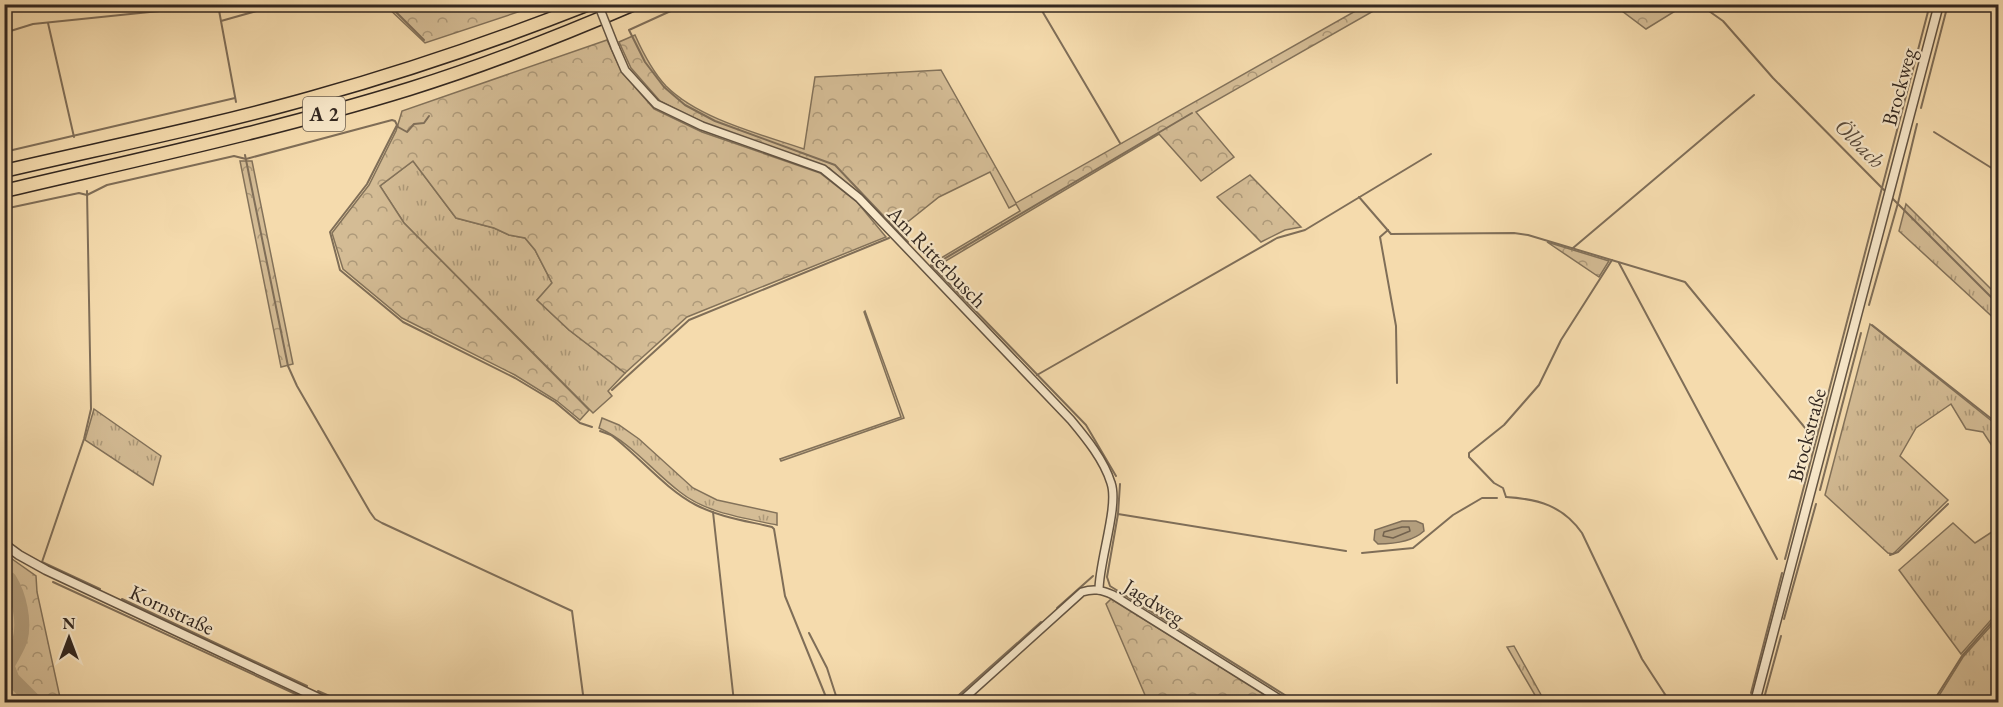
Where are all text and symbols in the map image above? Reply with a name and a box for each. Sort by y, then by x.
street label: Brockweg [1875,44,1922,129]
road number: A 2 [303,97,345,131]
water label: Ölbach [1829,112,1891,175]
street label: Am Ritterbusch [881,199,993,313]
street label: Brockstraße [1781,385,1832,485]
street label: Jagdweg [1117,571,1190,631]
street label: Kornstraße [126,578,219,641]
north arrow [39,608,99,668]
text: N [63,613,76,634]

